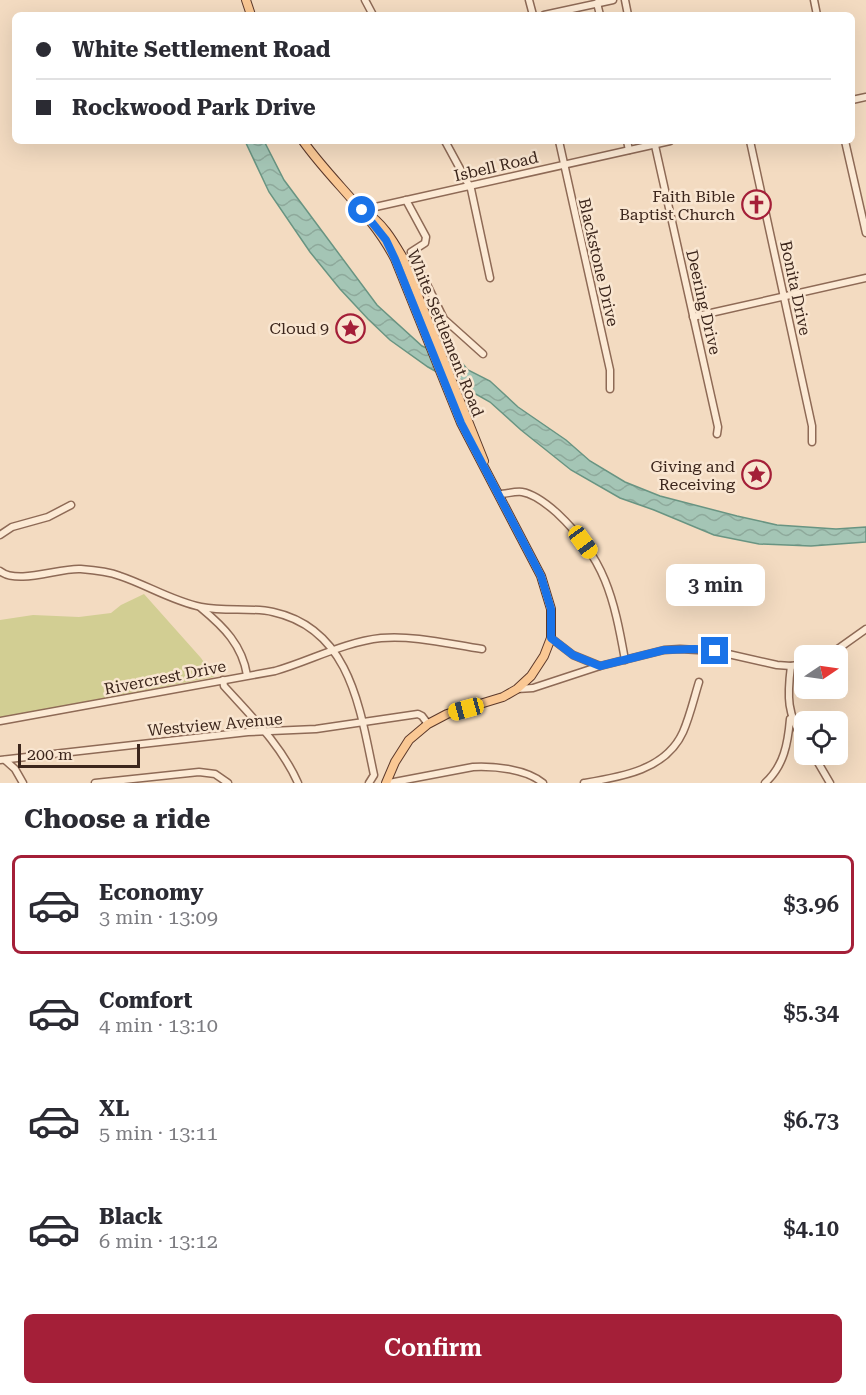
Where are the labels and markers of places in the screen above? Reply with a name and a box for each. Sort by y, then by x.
place label: Faith Bible Baptist Church [619,187,735,224]
church icon: Faith Bible Baptist Church [740,189,772,221]
place icon: Cloud 9 [334,312,366,344]
place label: Cloud 9 [270,319,329,338]
place label: Giving and Receiving [650,457,736,494]
place icon: Giving and Receiving [740,459,772,491]

